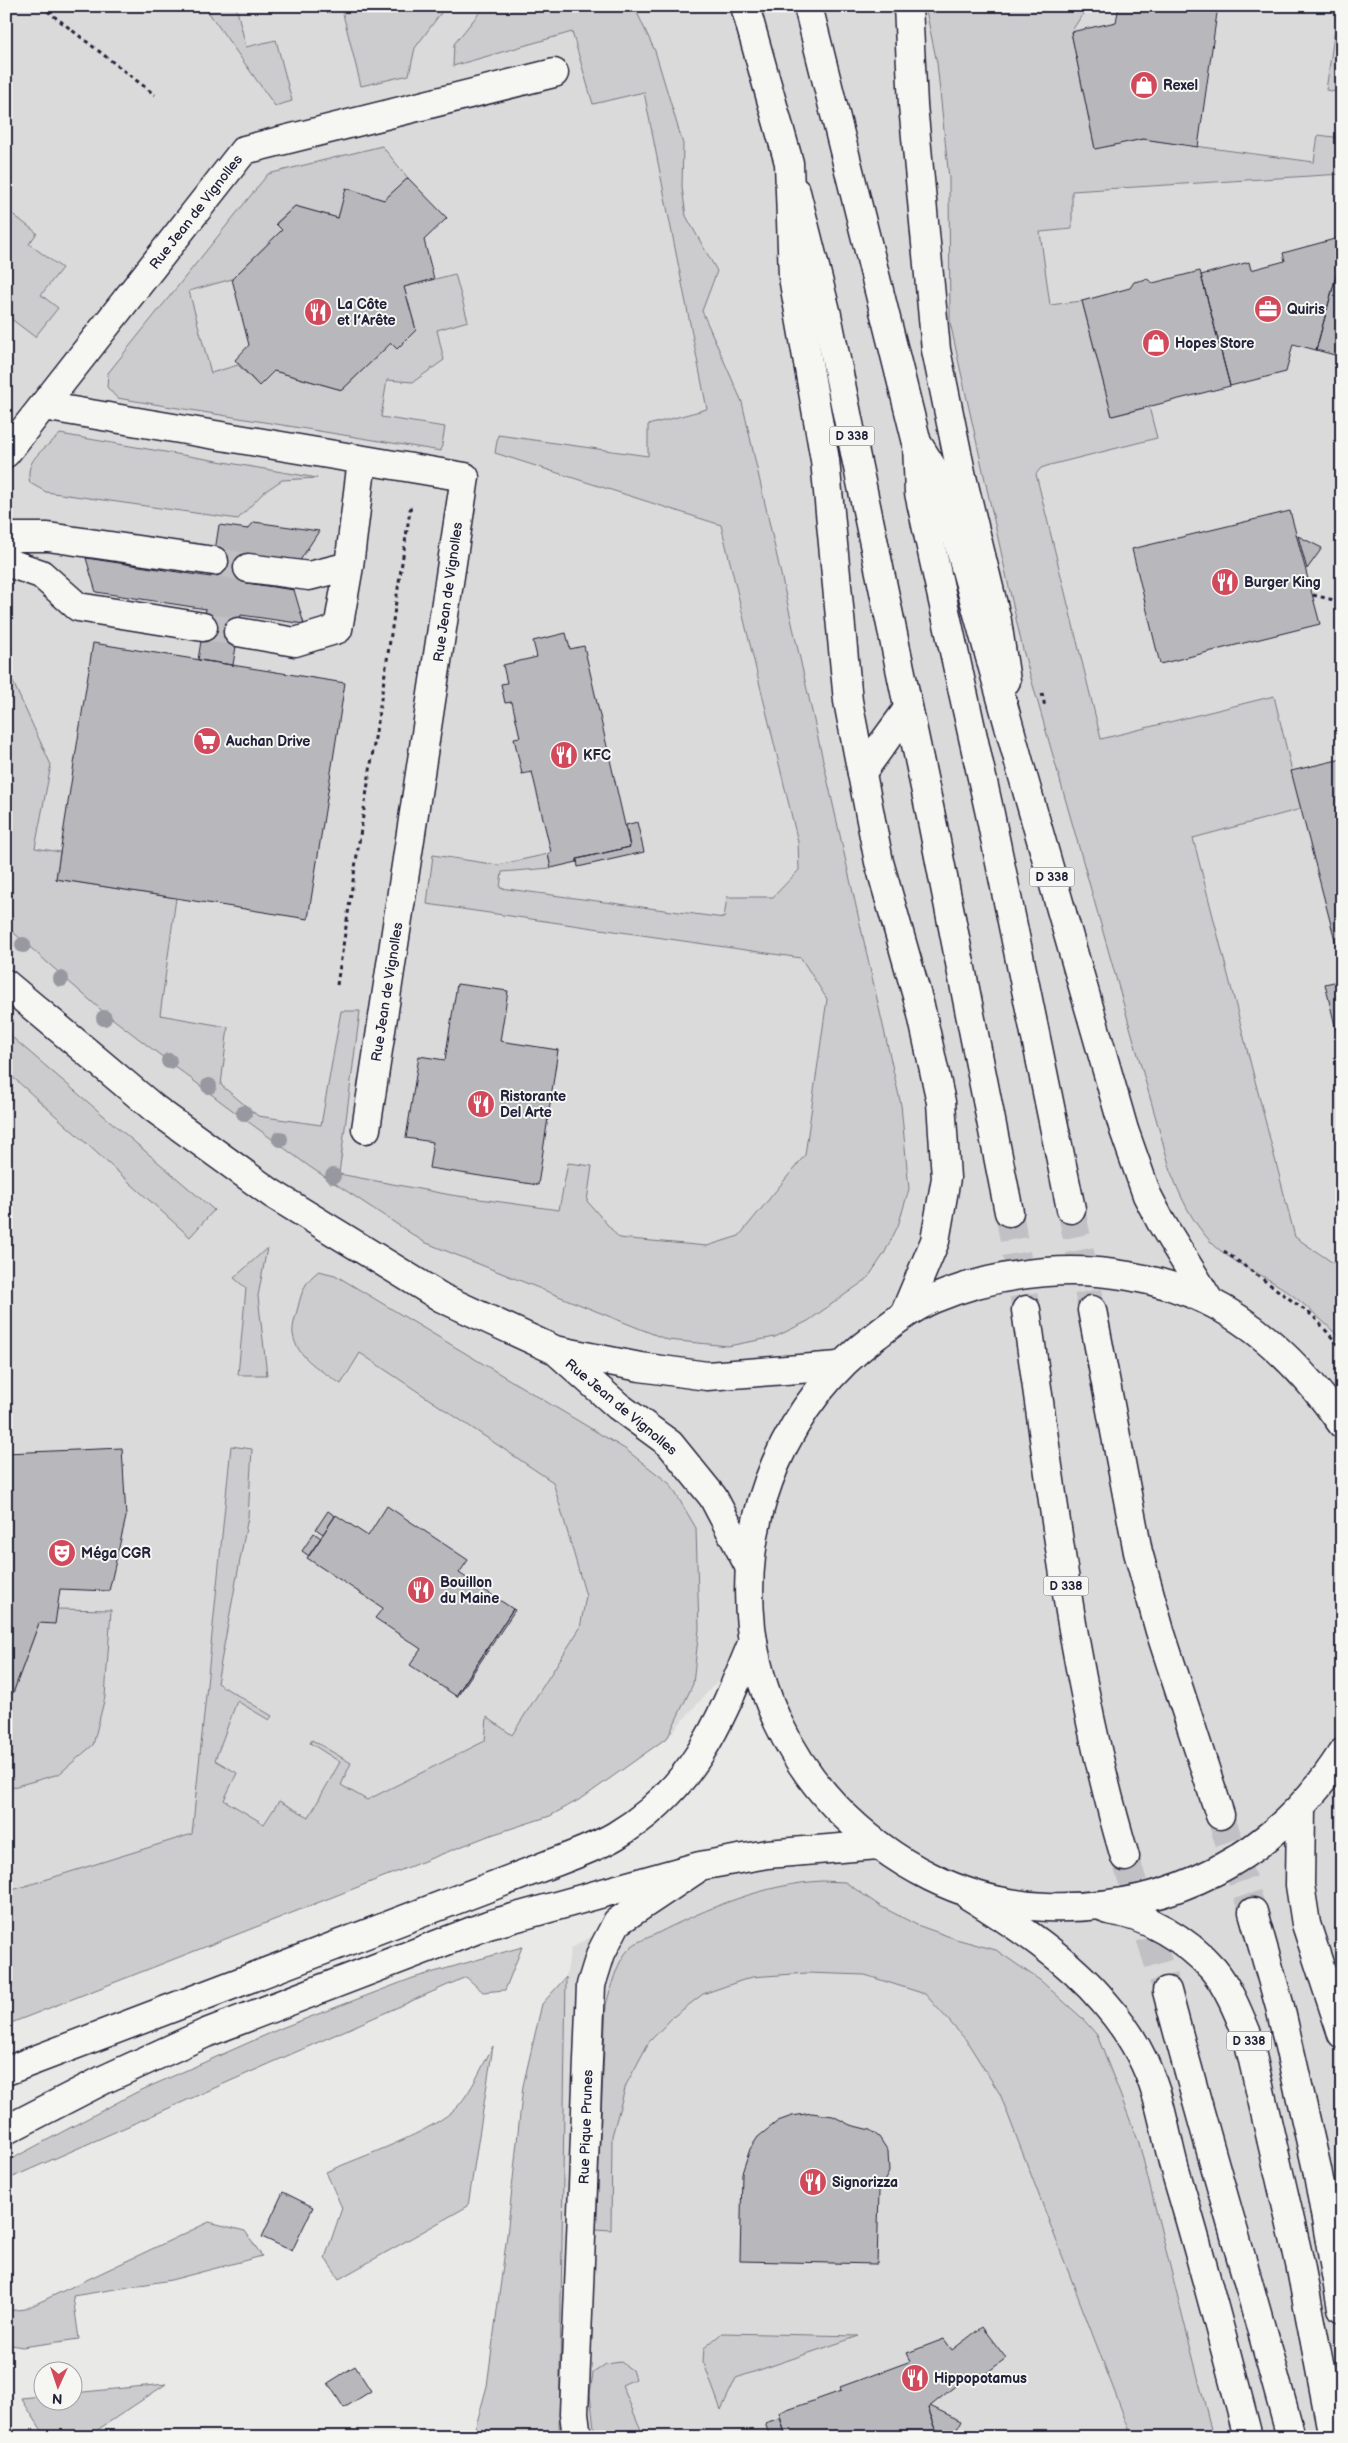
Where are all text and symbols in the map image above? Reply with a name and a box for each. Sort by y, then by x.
shop icon: Rexel [1129,70,1159,100]
place label: Rexel [1163,77,1198,94]
street label: Rue Jean de Vignolles [146,151,246,273]
office icon: Quiris [1253,294,1283,324]
place label: La Côte et l’Arête [337,296,396,329]
restaurant icon: La Côte et l’Arête [303,297,333,327]
place label: Quiris [1287,301,1325,318]
shop icon: Hopes Store [1141,328,1171,358]
place label: Hopes Store [1175,335,1254,352]
road number: D 338 [830,426,874,446]
street label: Rue Jean de Vignolles [430,521,466,663]
restaurant icon: Burger King [1210,567,1240,597]
place label: Burger King [1244,574,1321,591]
supermarket icon: Auchan Drive [192,726,222,756]
place label: Auchan Drive [225,733,310,750]
restaurant icon: KFC [549,740,579,770]
place label: KFC [583,747,611,764]
road number: D 338 [1030,868,1074,886]
street label: Rue Jean de Vignolles [368,921,406,1063]
place label: Ristorante Del Arte [500,1088,566,1121]
restaurant icon: Ristorante Del Arte [466,1089,496,1119]
street label: Rue Jean de Vignolles [562,1355,680,1459]
theatre icon: Méga CGR [47,1538,77,1568]
place label: Méga CGR [81,1545,151,1562]
place label: Bouillon du Maine [440,1574,499,1607]
restaurant icon: Bouillon du Maine [406,1575,436,1605]
road number: D 338 [1044,1576,1088,1595]
road number: D 338 [1226,2032,1272,2050]
street label: Rue Pique Prunes [576,2069,596,2185]
restaurant icon: Signorizza [798,2167,828,2197]
place label: Signorizza [832,2174,898,2191]
north arrow [32,2360,82,2410]
restaurant icon: Hippopotamus [900,2363,930,2393]
place label: Hippopotamus [934,2370,1027,2387]
text: N [52,2390,63,2407]

